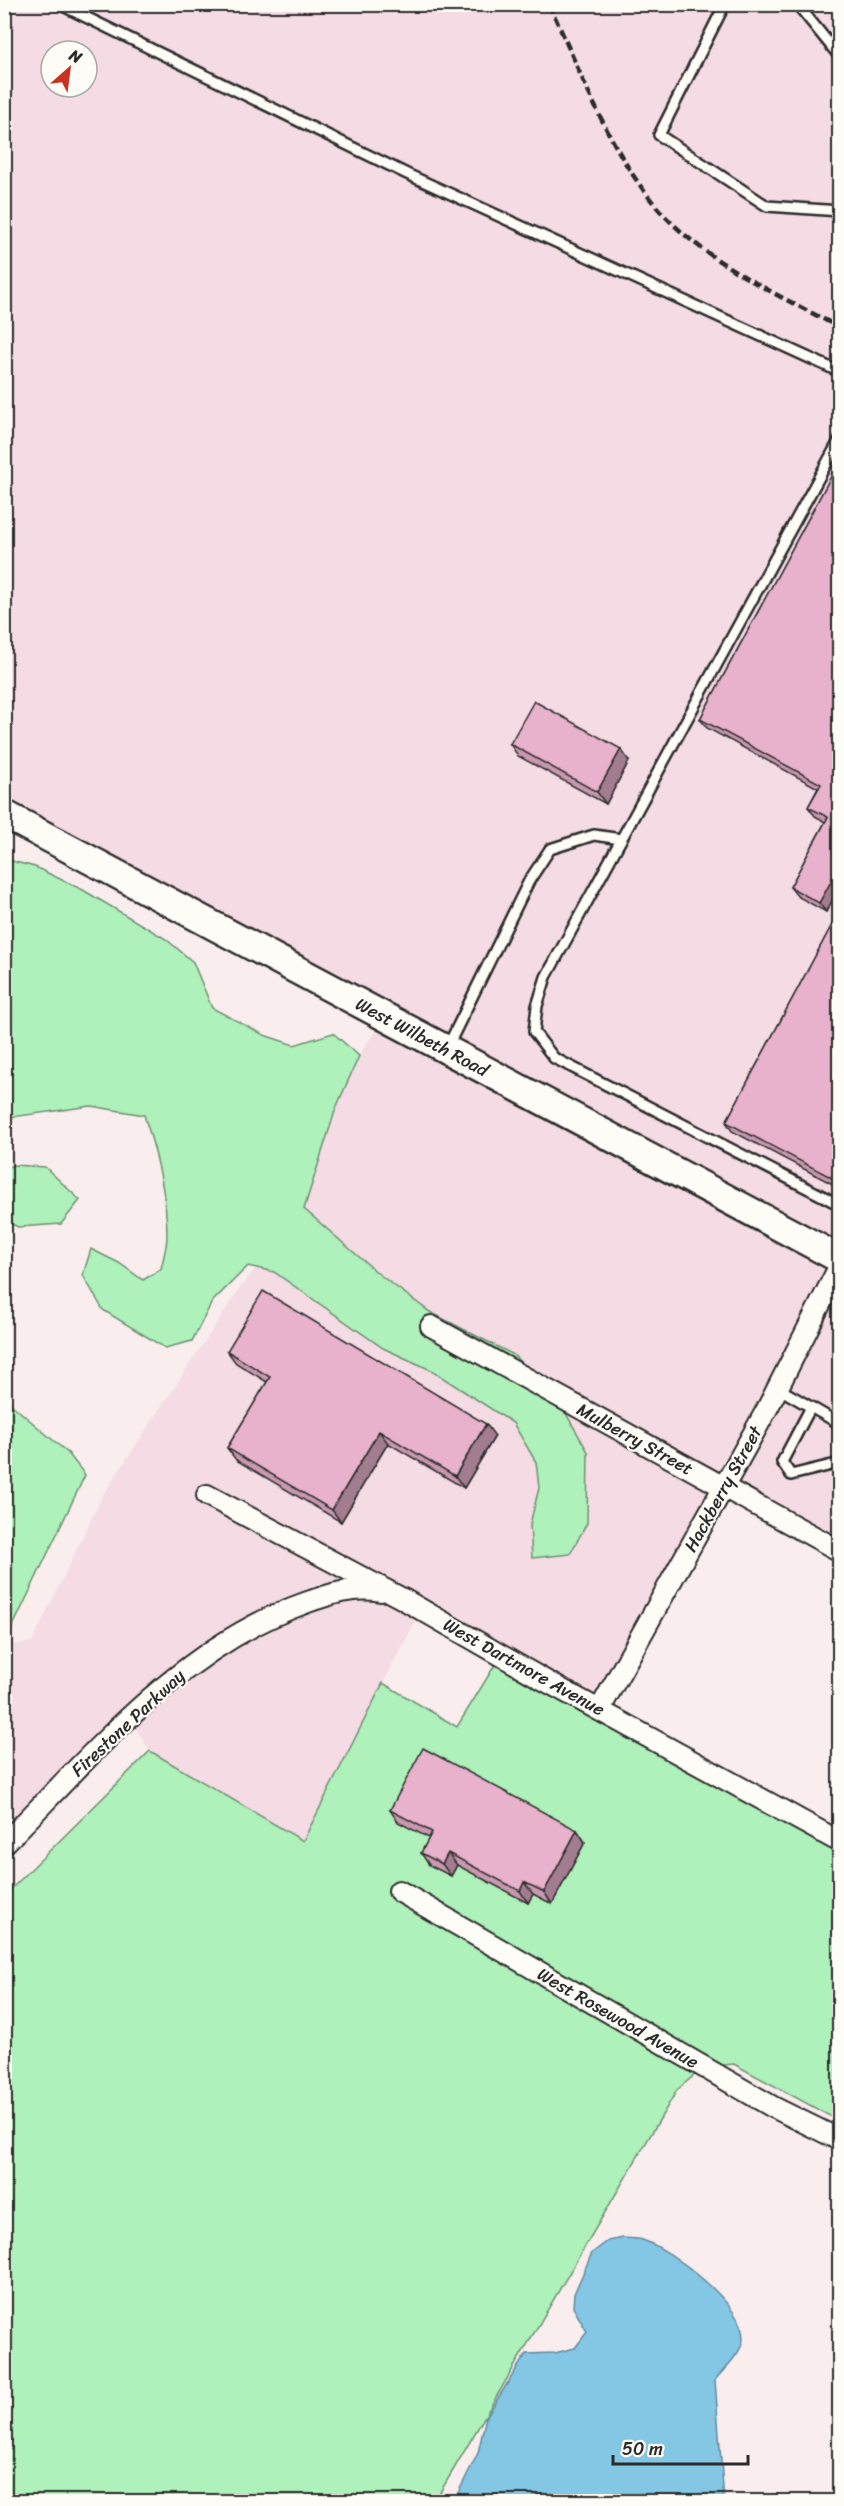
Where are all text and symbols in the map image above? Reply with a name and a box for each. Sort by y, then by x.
north arrow [39,39,99,99]
text: N [63,40,88,72]
street label: West Wilbeth Road [349,988,496,1086]
street label: Mulberry Street [571,1394,699,1484]
street label: Hackberry Street [675,1419,771,1558]
street label: West Dartmore Avenue [437,1609,611,1725]
street label: Firestone Parkway [63,1661,193,1785]
street label: West Rosewood Avenue [531,1959,705,2077]
scale bar [613,2428,748,2466]
text: 50 m [622,2433,663,2465]

